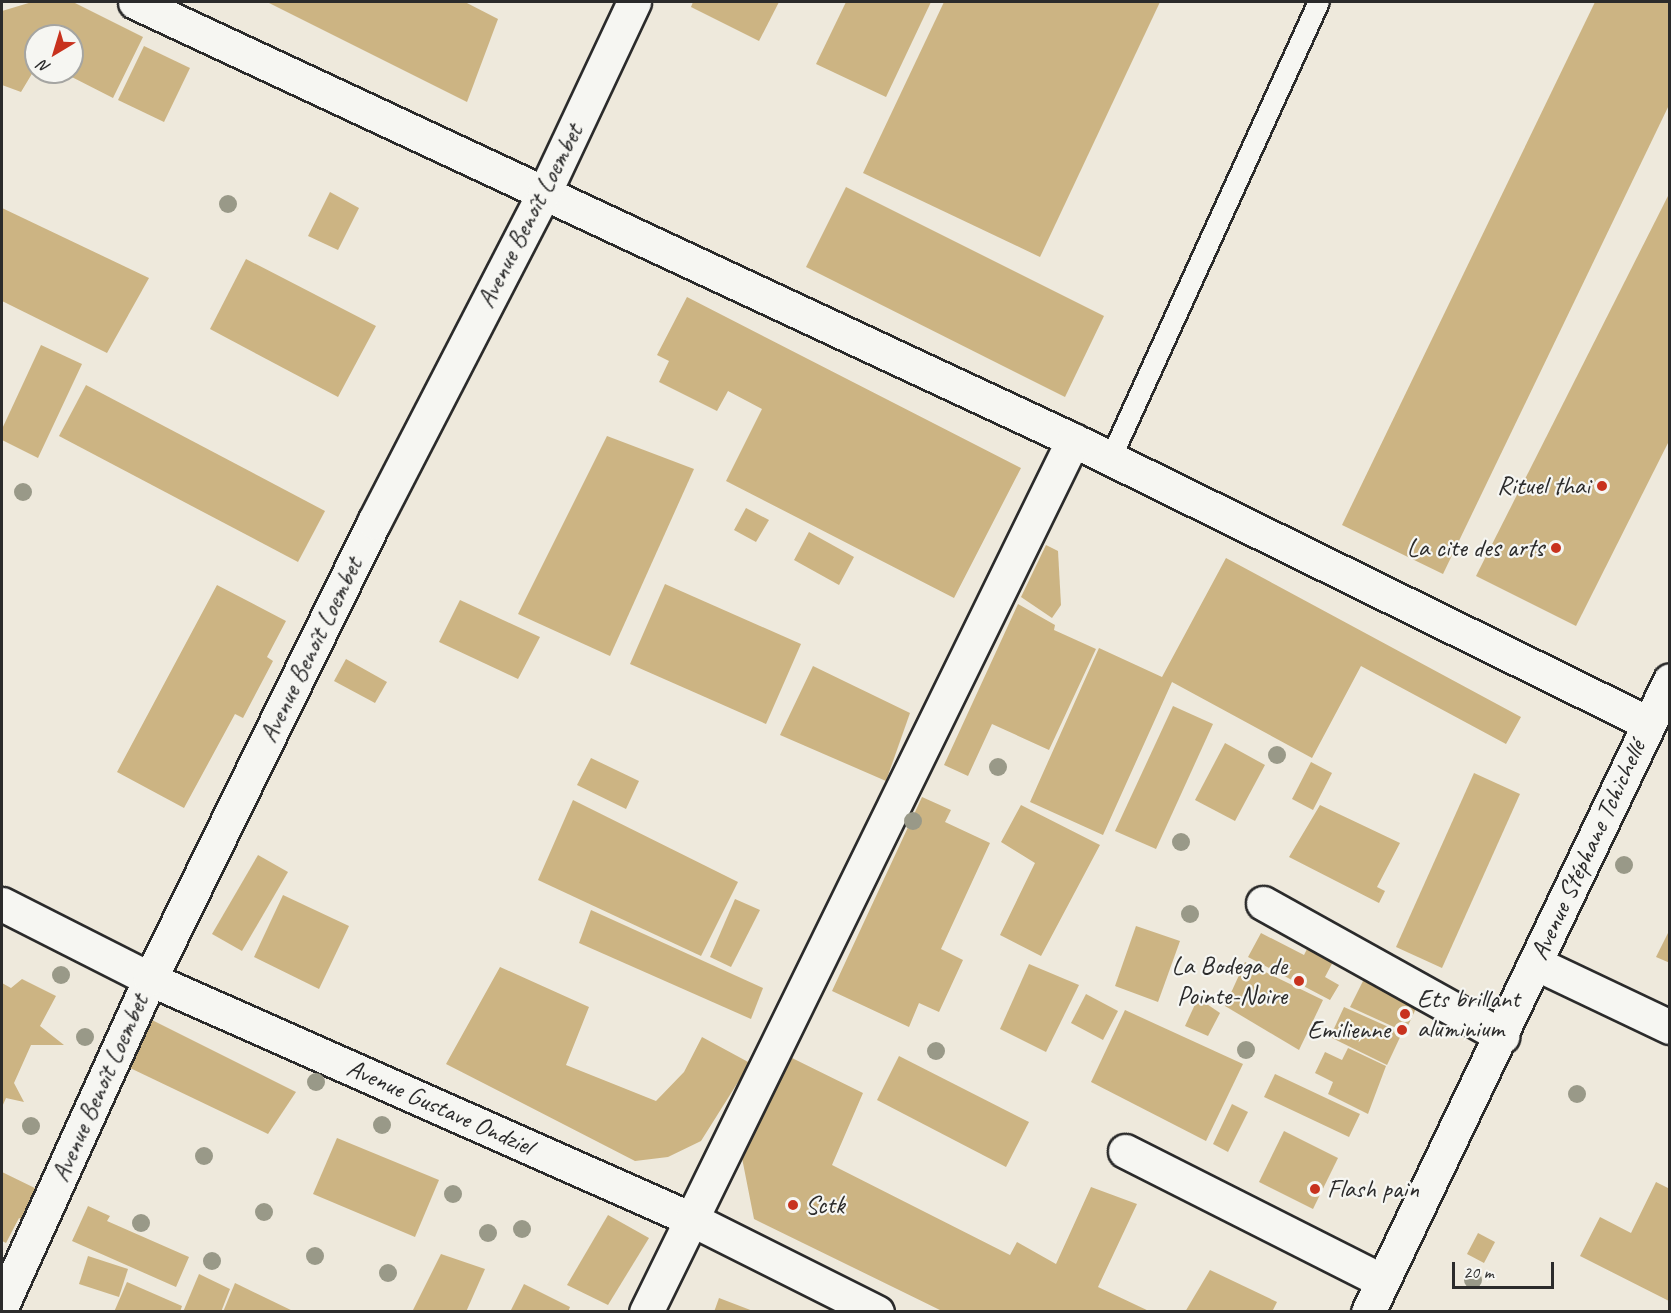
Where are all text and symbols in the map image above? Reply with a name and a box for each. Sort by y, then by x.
north arrow [24,24,84,84]
text: N [34,56,54,78]
street label: Avenue Benoît Loembet [471,120,589,312]
place label: Rituel thai [1497,470,1590,502]
marker: Rituel thai [1595,479,1609,493]
place label: La cite des arts [1406,532,1544,564]
marker: La cite des arts [1549,541,1563,555]
street label: Avenue Benoît Loembet [253,553,369,747]
street label: Avenue Stéphane Tchichellé [1523,735,1653,965]
place label: La Bodega de Pointe-Noire [1172,950,1287,1012]
marker: La Bodega de Pointe-Noire [1292,974,1306,988]
place label: Ets brillant aluminium [1417,983,1520,1044]
street label: Avenue Benoît Loembet [45,990,155,1186]
marker: Ets brillant aluminium [1398,1007,1412,1021]
place label: Emilienne [1307,1014,1390,1046]
marker: Emilienne [1395,1023,1409,1037]
street label: Avenue Gustave Ondziel [342,1052,538,1162]
place label: Flash pain [1327,1173,1420,1205]
marker: Flash pain [1308,1182,1322,1196]
place label: Sctk [805,1189,844,1221]
marker: Sctk [786,1198,800,1212]
scale bar [1455,1250,1557,1288]
text: 20 m [1463,1261,1494,1283]

